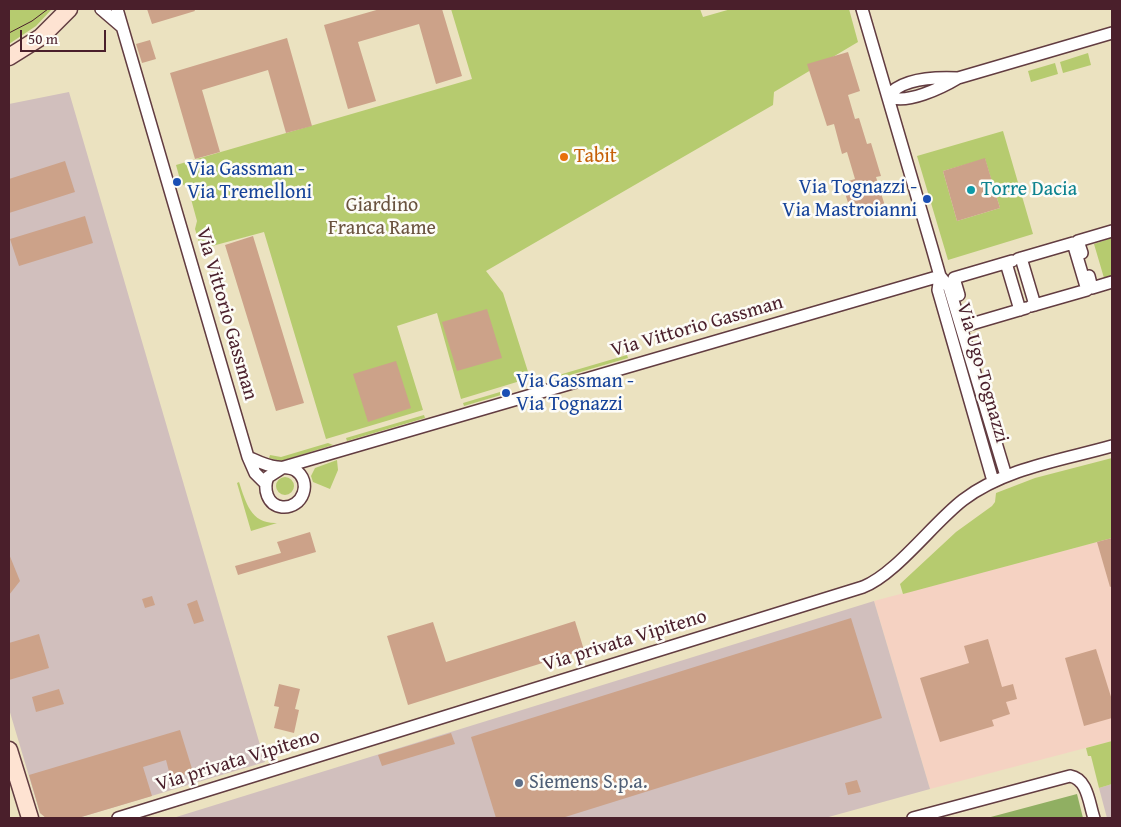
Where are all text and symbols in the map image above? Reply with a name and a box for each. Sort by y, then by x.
scale bar [22,20,109,52]
text: 50 m [28,28,58,49]
place label: Tabit [574,145,617,169]
marker: Tabit [558,151,570,163]
place label: Via Gassman - Via Tremelloni [187,158,312,205]
marker: Via Gassman - Via Tremelloni [171,176,183,188]
place label: Via Tognazzi - Via Mastroianni [782,176,917,223]
place label: Torre Dacia [981,178,1077,202]
marker: Torre Dacia [965,184,977,196]
marker: Via Tognazzi - Via Mastroianni [921,193,933,205]
park label: Giardino Franca Rame [328,194,436,241]
street label: Via Vittorio Gassman [190,225,262,403]
street label: Via Vittorio Gassman [608,291,786,363]
street label: Via Ugo Tognazzi [951,300,1013,446]
place label: Via Gassman - Via Tognazzi [516,370,634,417]
marker: Via Gassman - Via Tognazzi [500,387,512,399]
street label: Via privata Vipiteno [540,605,710,677]
street label: Via privata Vipiteno [153,725,323,797]
place label: Siemens S.p.a. [529,771,648,795]
marker: Siemens S.p.a. [513,777,525,789]

